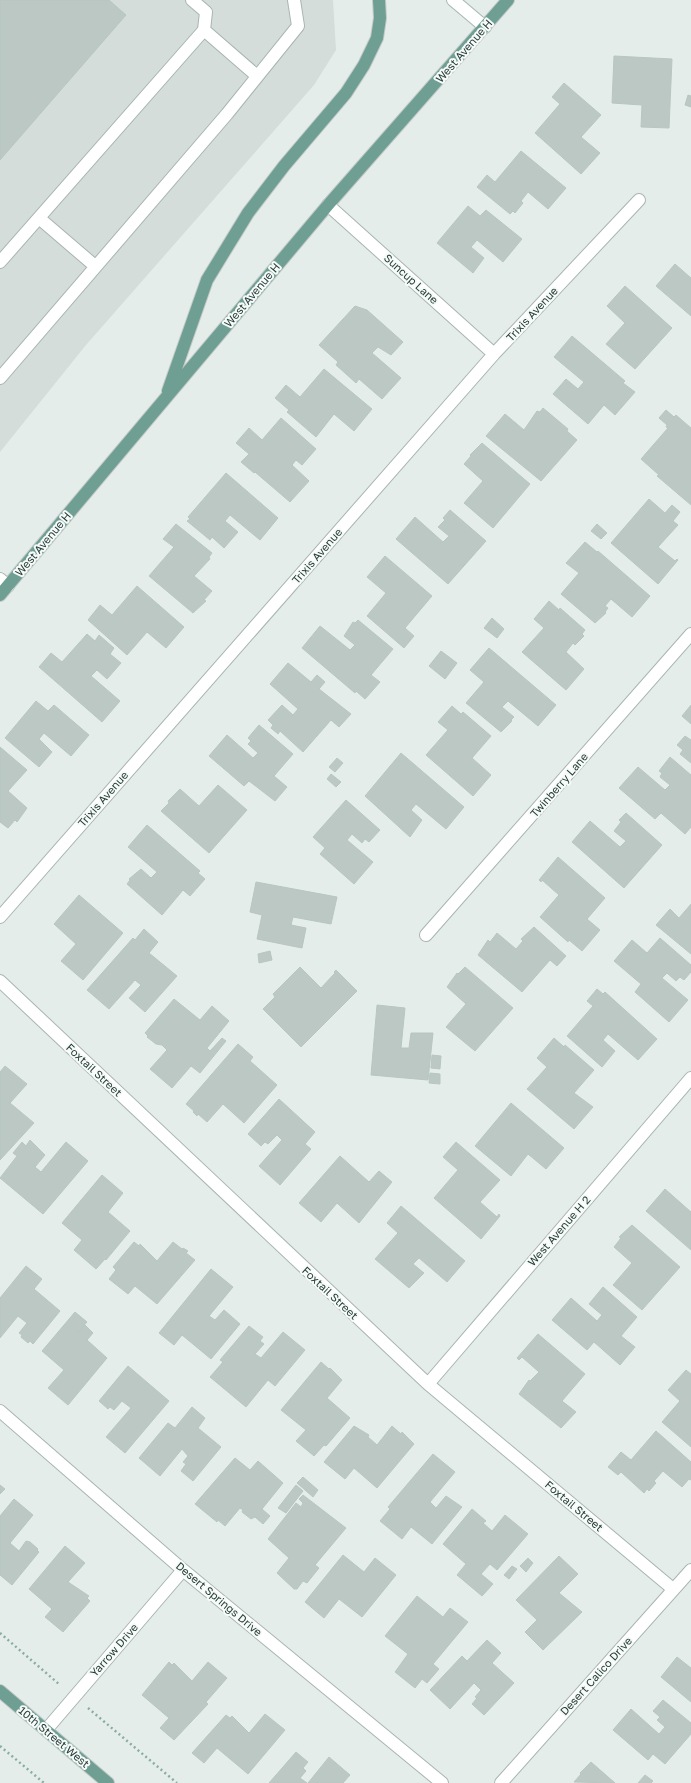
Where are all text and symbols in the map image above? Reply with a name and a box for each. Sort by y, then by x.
street label: West Avenue H [433,16,495,85]
street label: Suncup Lane [382,251,441,306]
street label: West Avenue H [221,260,282,329]
street label: Trixis Avenue [503,284,560,344]
street label: West Avenue H [12,509,73,578]
street label: Trixis Avenue [289,525,344,586]
street label: Twinberry Lane [527,750,590,820]
street label: Trixis Avenue [75,768,130,829]
street label: Foxtail Street [64,1041,125,1099]
street label: West Avenue H 2 [525,1193,593,1268]
street label: Foxtail Street [300,1264,361,1322]
street label: Foxtail Street [543,1478,606,1534]
street label: Desert Springs Drive [174,1559,265,1638]
street label: Yarrow Drive [87,1620,140,1679]
street label: Desert Calico Drive [557,1634,634,1717]
street label: 10th Street West [16,1703,92,1770]

